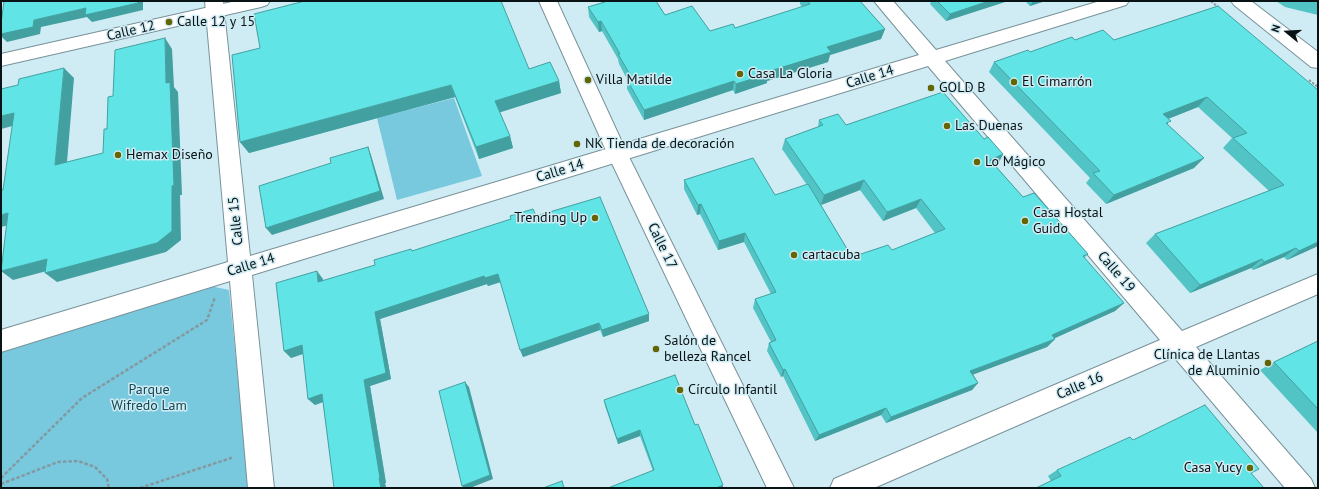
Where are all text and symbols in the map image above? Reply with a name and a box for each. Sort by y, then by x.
north arrow [1267,12,1307,52]
place label: Calle 12 y 15 [177,14,255,30]
street label: Calle 12 [105,17,157,45]
marker: Calle 12 y 15 [164,17,174,27]
text: N [1268,23,1283,34]
street label: Calle 14 [844,62,896,92]
place label: Casa La Gloria [748,66,833,82]
marker: Casa La Gloria [735,69,745,79]
place label: Villa Matilde [596,72,672,88]
place label: El Cimarrón [1022,74,1092,90]
marker: Villa Matilde [583,75,593,85]
marker: El Cimarrón [1009,77,1019,87]
place label: GOLD B [939,80,985,96]
marker: GOLD B [926,83,936,93]
place label: Las Duenas [955,118,1023,134]
marker: Las Duenas [942,121,952,131]
place label: NK Tienda de decoración [585,136,735,152]
marker: NK Tienda de decoración [572,139,582,149]
place label: Hemax Diseño [126,147,213,163]
marker: Hemax Diseño [113,150,123,160]
place label: Lo Mágico [985,154,1045,170]
street label: Calle 14 [534,156,586,186]
marker: Lo Mágico [972,157,982,167]
street label: Calle 15 [225,196,247,246]
place label: Casa Hostal Guido [1033,205,1103,238]
place label: Trending Up [514,210,587,226]
marker: Trending Up [590,213,600,223]
marker: Casa Hostal Guido [1020,216,1030,226]
street label: Calle 17 [644,220,680,272]
place label: cartacuba [802,247,860,263]
street label: Calle 19 [1094,248,1138,296]
street label: Calle 14 [225,250,277,280]
marker: cartacuba [789,250,799,260]
place label: Salón de belleza Rancel [664,333,751,366]
marker: Salón de belleza Rancel [651,344,661,354]
place label: Clínica de Llantas de Aluminio [1154,347,1260,380]
marker: Clínica de Llantas de Aluminio [1263,358,1273,368]
street label: Calle 16 [1054,369,1106,403]
park label: Parque Wifredo Lam [111,382,187,414]
place label: Círculo Infantil [688,382,777,398]
marker: Círculo Infantil [675,385,685,395]
place label: Casa Yucy [1184,460,1242,476]
marker: Casa Yucy [1245,463,1255,473]

